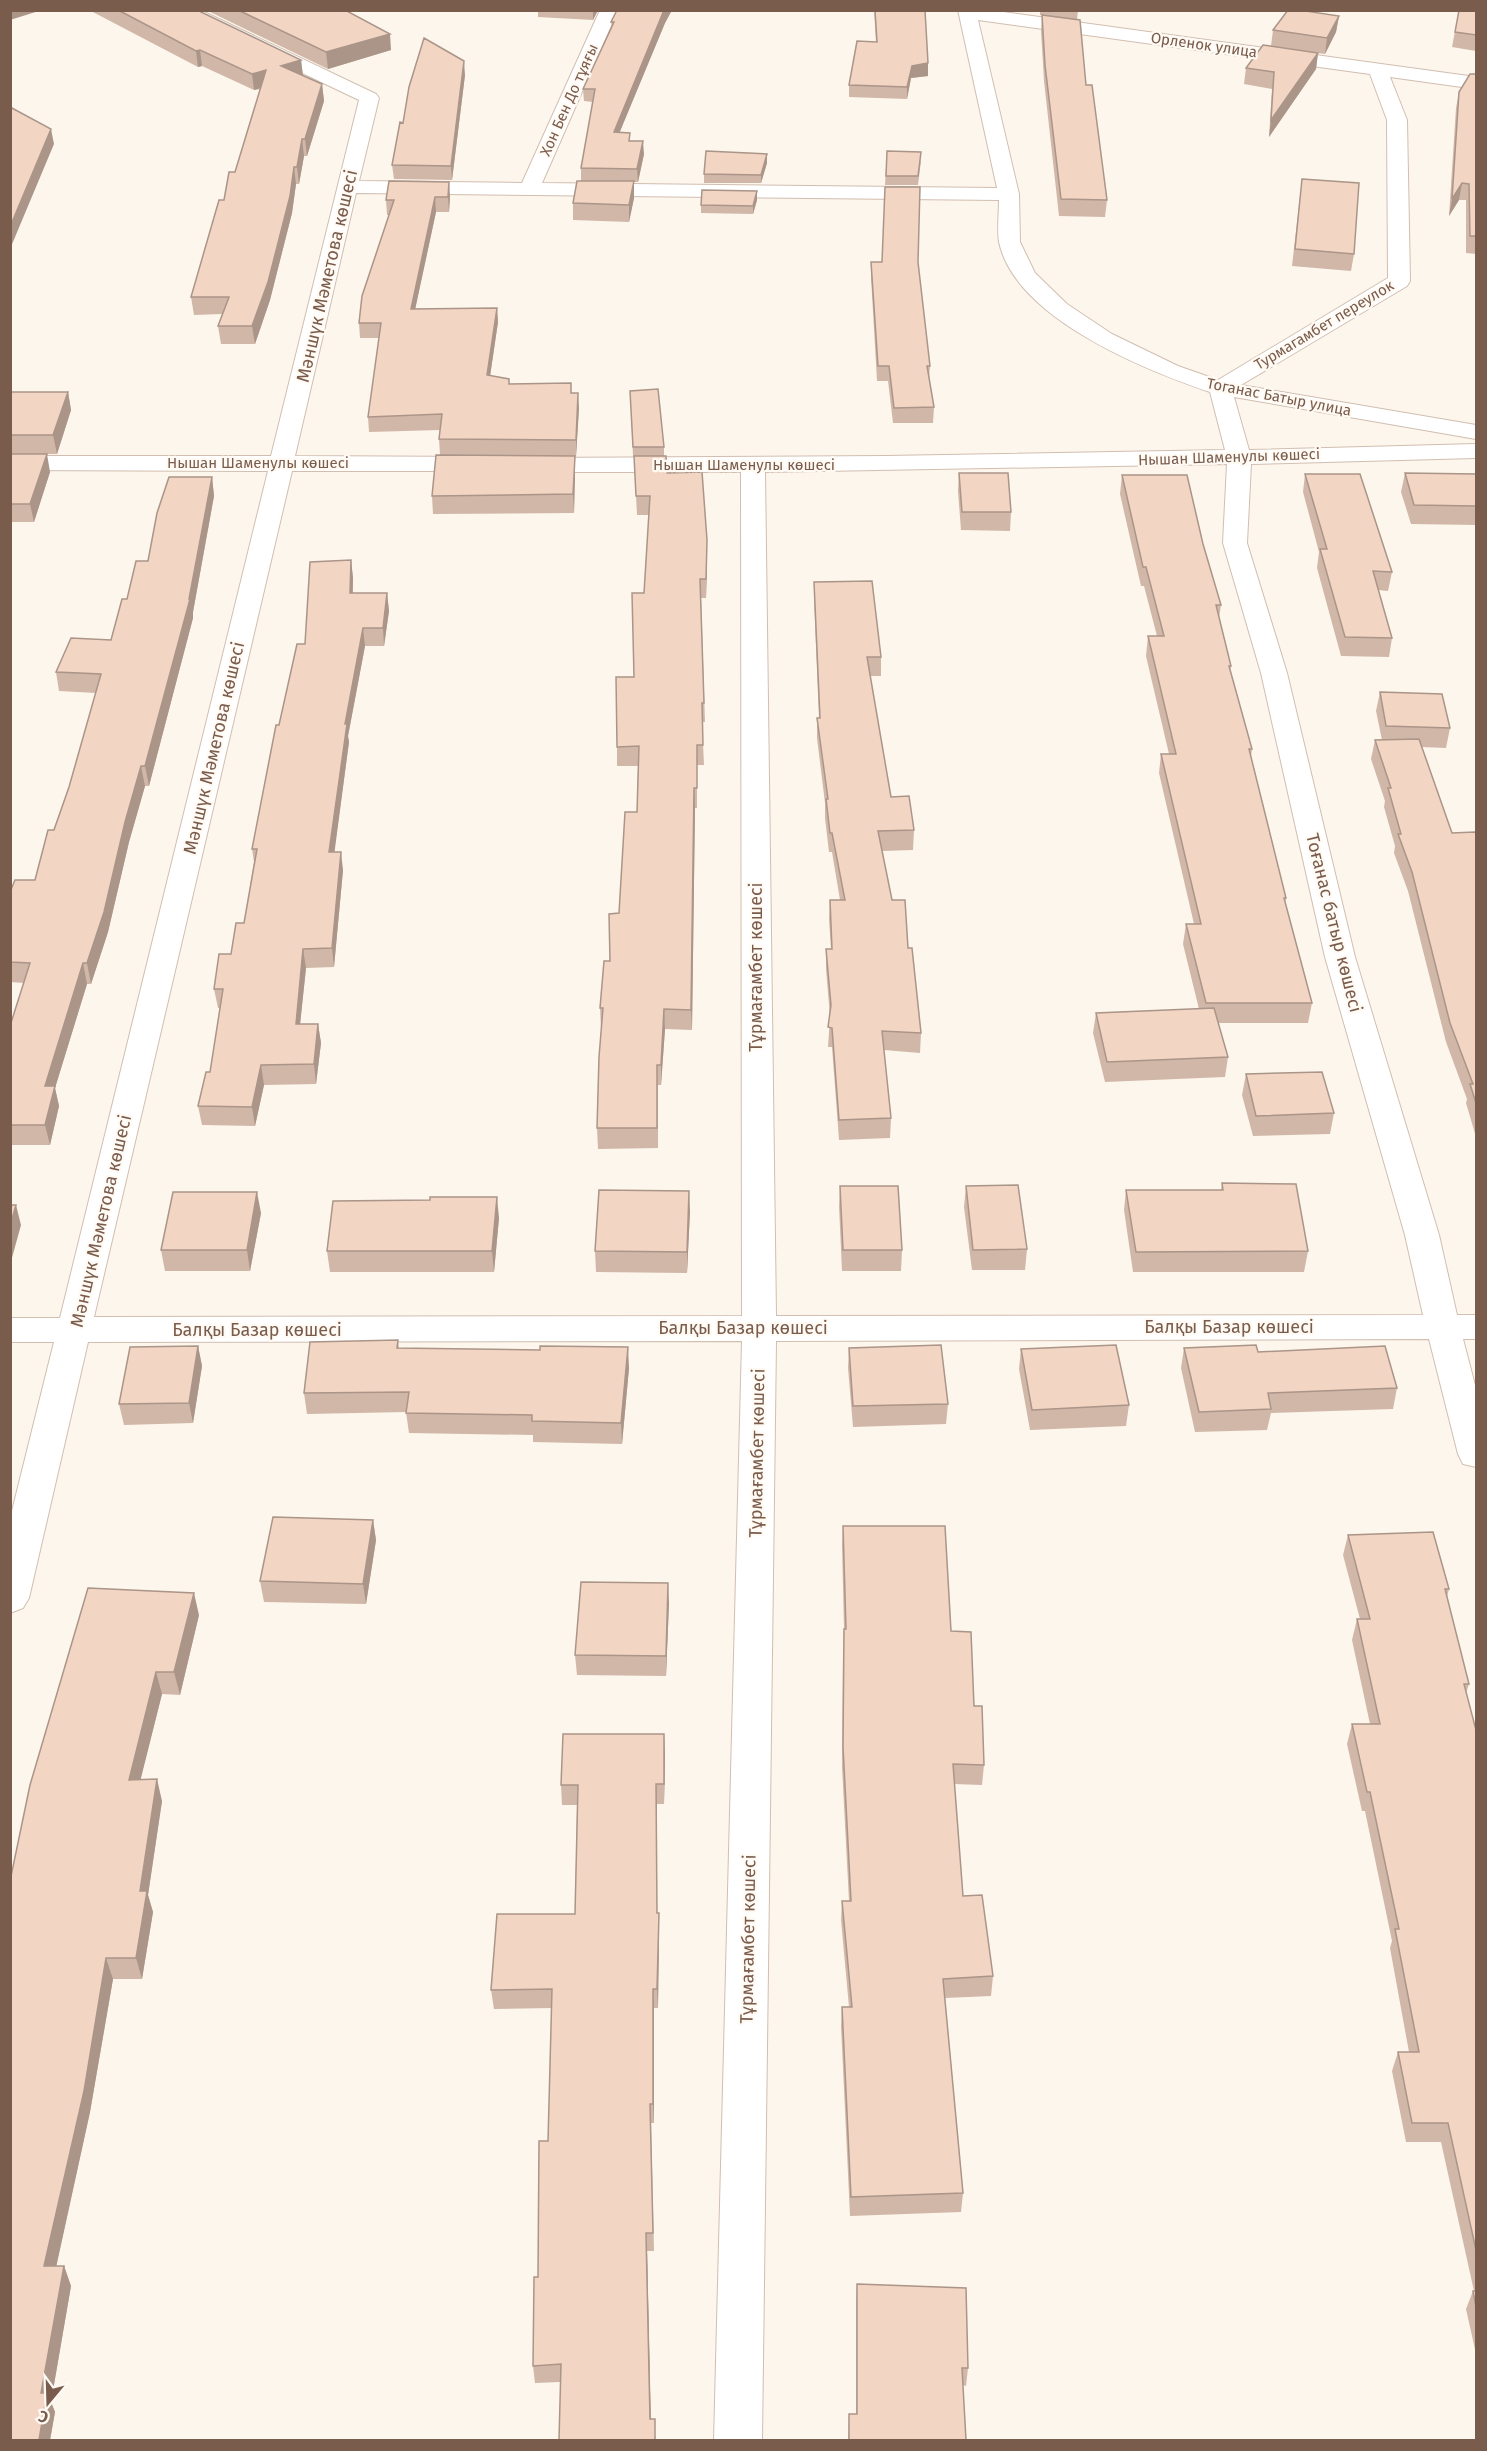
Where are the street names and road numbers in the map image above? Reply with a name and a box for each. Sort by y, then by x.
street label: Орленок улица [1150,29,1258,61]
street label: Хон Бен До тұяғы [536,41,602,159]
street label: Мәншүк Мәметова көшесі [292,168,362,384]
street label: Турмагамбет переулок [1251,276,1397,374]
street label: Тоганас Батыр улица [1205,374,1353,420]
street label: Нышан Шаменулы көшесі [1138,445,1320,469]
street label: Нышан Шаменулы көшесі [167,454,349,472]
street label: Нышан Шаменулы көшесі [653,456,835,474]
street label: Мәншүк Мәметова көшесі [179,640,249,856]
street label: Тоғанас батыр көшесі [1301,831,1367,1015]
street label: Тұрмағамбет көшесі [745,882,767,1052]
street label: Мәншүк Мәметова көшесі [66,1113,136,1329]
street label: Балқы Базар көшесі [1144,1316,1314,1338]
street label: Балқы Базар көшесі [658,1317,828,1339]
street label: Балқы Базар көшесі [172,1319,342,1341]
street label: Тұрмағамбет көшесі [745,1368,769,1538]
street label: Тұрмағамбет көшесі [736,1854,760,2024]

